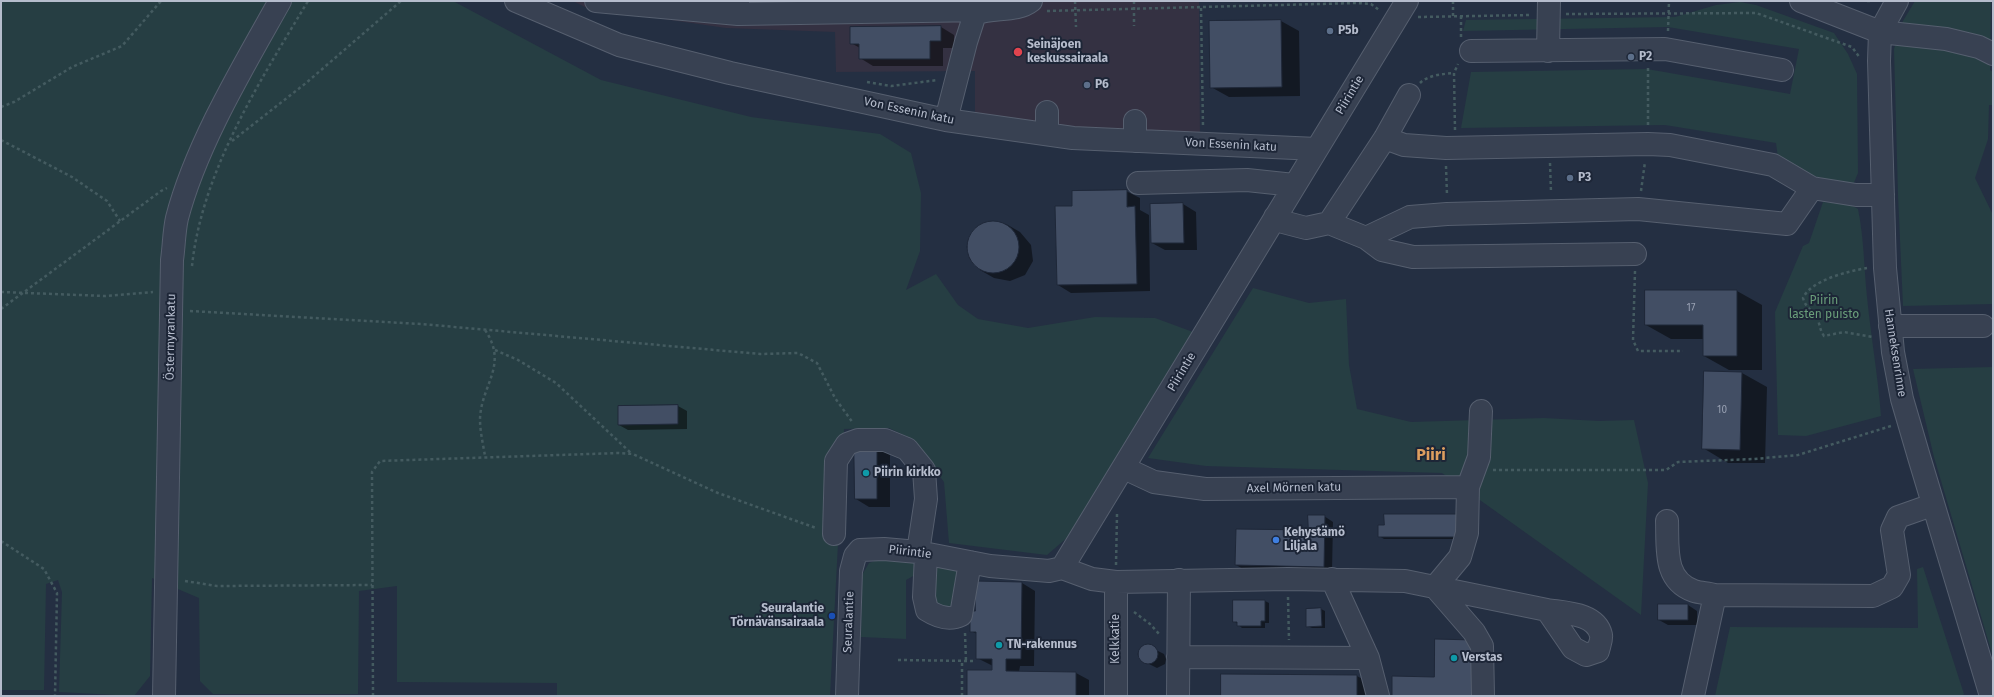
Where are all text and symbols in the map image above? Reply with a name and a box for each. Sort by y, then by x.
place label: P5b [1338,24,1359,38]
marker: P5b [1325,26,1335,36]
place label: Seinäjoen keskussairaala [1027,38,1108,66]
marker: Seinäjoen keskussairaala [1012,46,1024,58]
place label: P2 [1639,50,1652,64]
marker: P2 [1626,52,1636,62]
street label: Piirintie [1333,73,1367,117]
place label: P6 [1095,78,1109,92]
marker: P6 [1082,80,1092,90]
street label: Von Essenin katu [863,94,955,128]
street label: Von Essenin katu [1185,135,1277,155]
place label: P3 [1578,171,1591,185]
marker: P3 [1565,173,1575,183]
street label: Östermyrankatu [163,293,179,381]
park label: Piirin lasten puisto [1789,294,1859,322]
house number: 17 [1687,302,1695,314]
street label: Hanneksenrinne [1881,308,1909,398]
street label: Piirintie [1165,350,1199,394]
house number: 10 [1717,404,1727,416]
district label: Piiri [1416,446,1446,466]
place label: Piirin kirkko [874,466,941,480]
marker: Piirin kirkko [861,468,871,478]
street label: Axel Mörnen katu [1247,480,1341,496]
place label: Kehystämö Liljala [1284,526,1345,554]
marker: Kehystämö Liljala [1271,535,1281,545]
street label: Piirintie [888,542,932,562]
street label: Seuralantie [841,591,857,653]
place label: Seuralantie Törnävänsairaala [731,602,824,630]
marker: Seuralantie Törnävänsairaala [827,611,837,621]
street label: Kelkkatie [1109,614,1123,664]
place label: TN-rakennus [1007,638,1077,652]
marker: TN-rakennus [994,640,1004,650]
place label: Verstas [1462,651,1502,665]
marker: Verstas [1449,653,1459,663]

